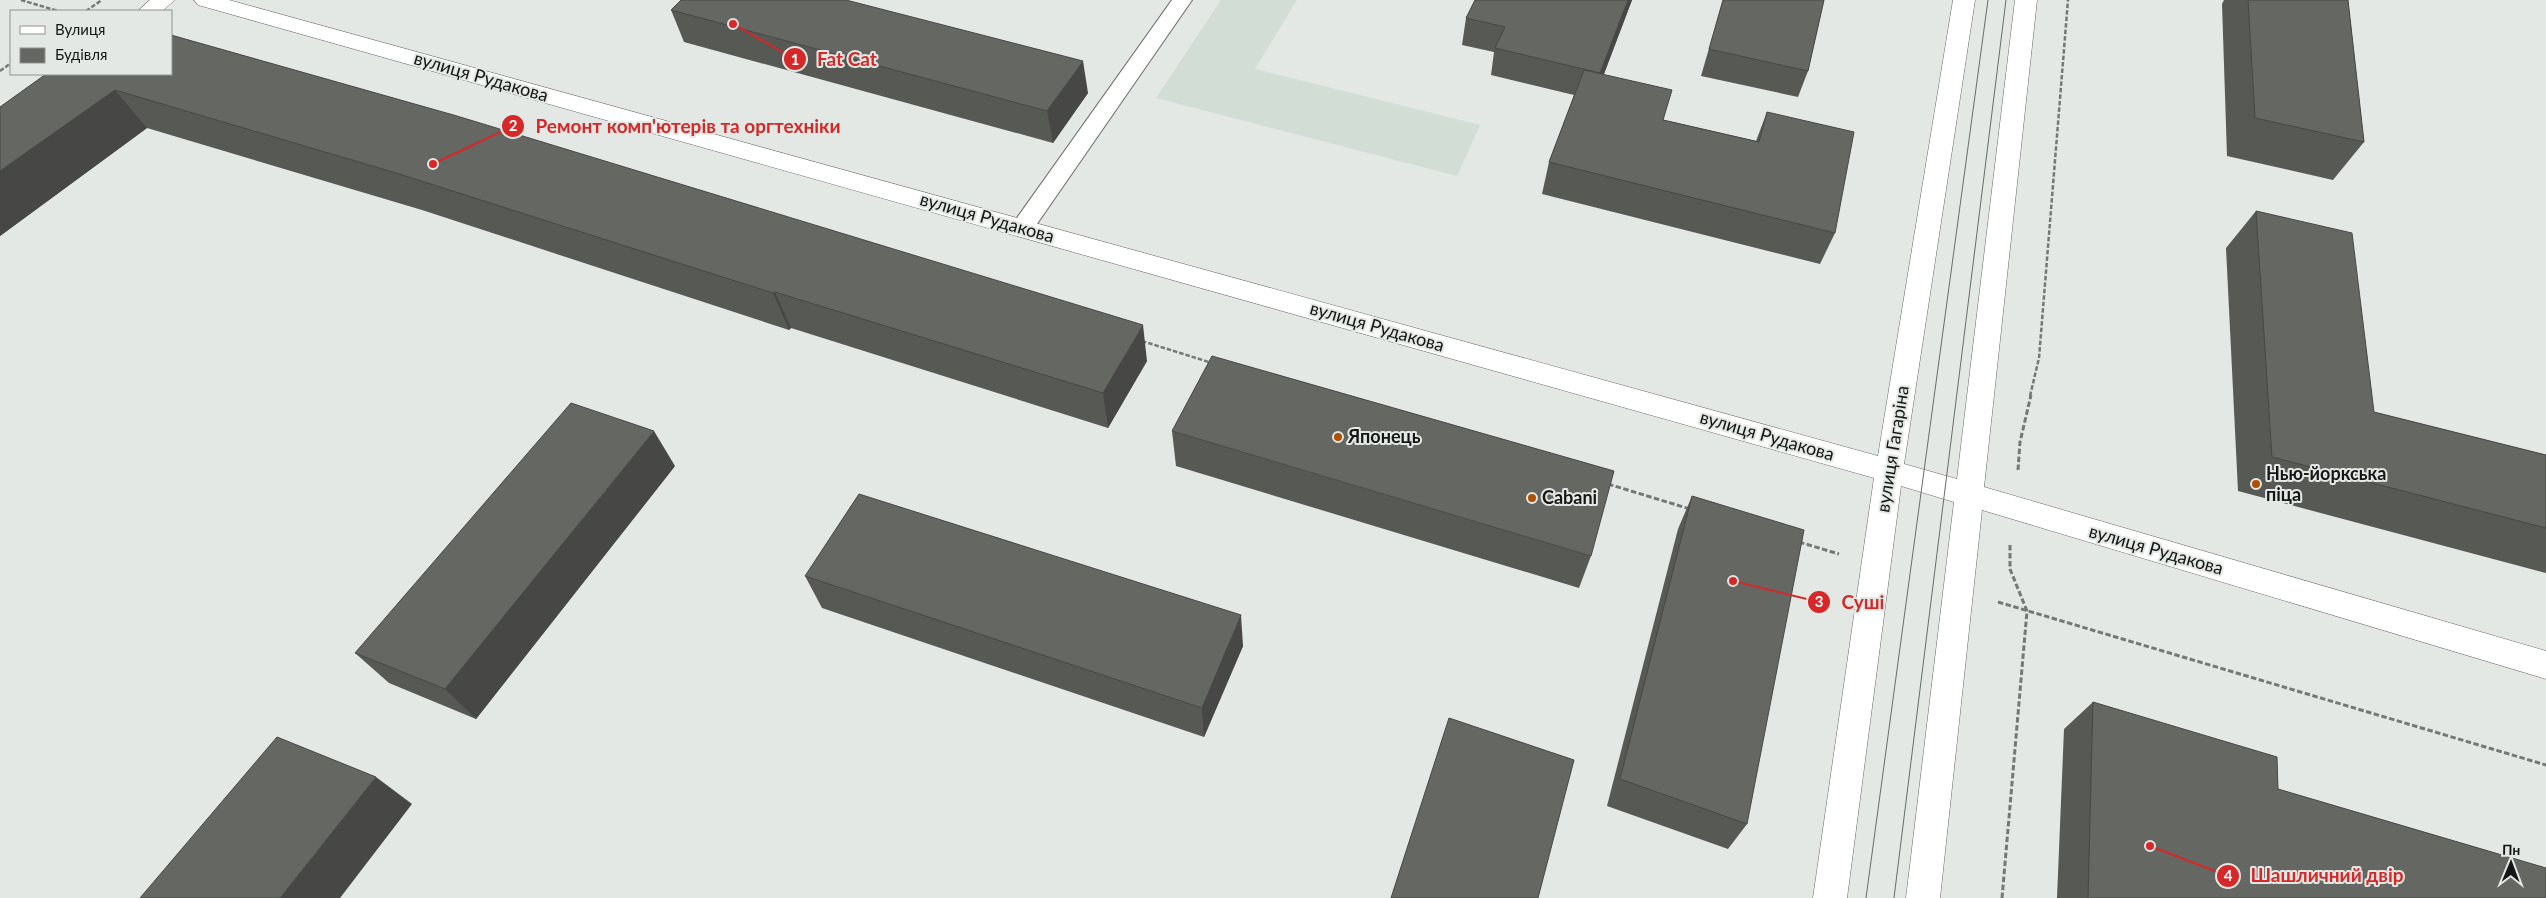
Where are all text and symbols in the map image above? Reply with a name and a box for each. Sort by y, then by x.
legend [10,10,172,75]
text: Вулиця [55,20,105,38]
callout: Fat Cat [782,42,887,76]
text: Будівля [55,45,107,63]
street label: вулиця Рудакова [412,46,551,106]
text: Fat Cat [817,47,877,70]
text: 1 [791,50,799,68]
callout: Ремонт комп'ютерів та оргтехніки [500,109,850,143]
text: Ремонт комп'ютерів та оргтехніки [536,114,840,137]
text: 2 [509,116,518,134]
street label: вулиця Рудакова [918,187,1057,247]
street label: вулиця Рудакова [1308,296,1447,356]
street label: вулиця Гагаріна [1871,384,1913,514]
street label: вулиця Рудакова [1698,405,1837,465]
place label: Японець [1347,425,1421,447]
marker: Японець [1332,431,1344,443]
place label: Нью-йоркська піца [2266,462,2386,505]
marker: Нью-йоркська піца [2250,478,2262,490]
place label: Cabani [1542,486,1597,508]
marker: Cabani [1526,492,1538,504]
street label: вулиця Рудакова [2087,519,2226,579]
callout: Суші [1806,585,1894,619]
text: Суші [1842,590,1884,613]
text: 3 [1815,592,1823,610]
north arrow [2486,838,2536,888]
text: Пн [2502,841,2521,858]
callout: Шашличний двір [2215,859,2413,893]
text: Шашличний двір [2250,863,2404,886]
text: 4 [2224,866,2233,884]

